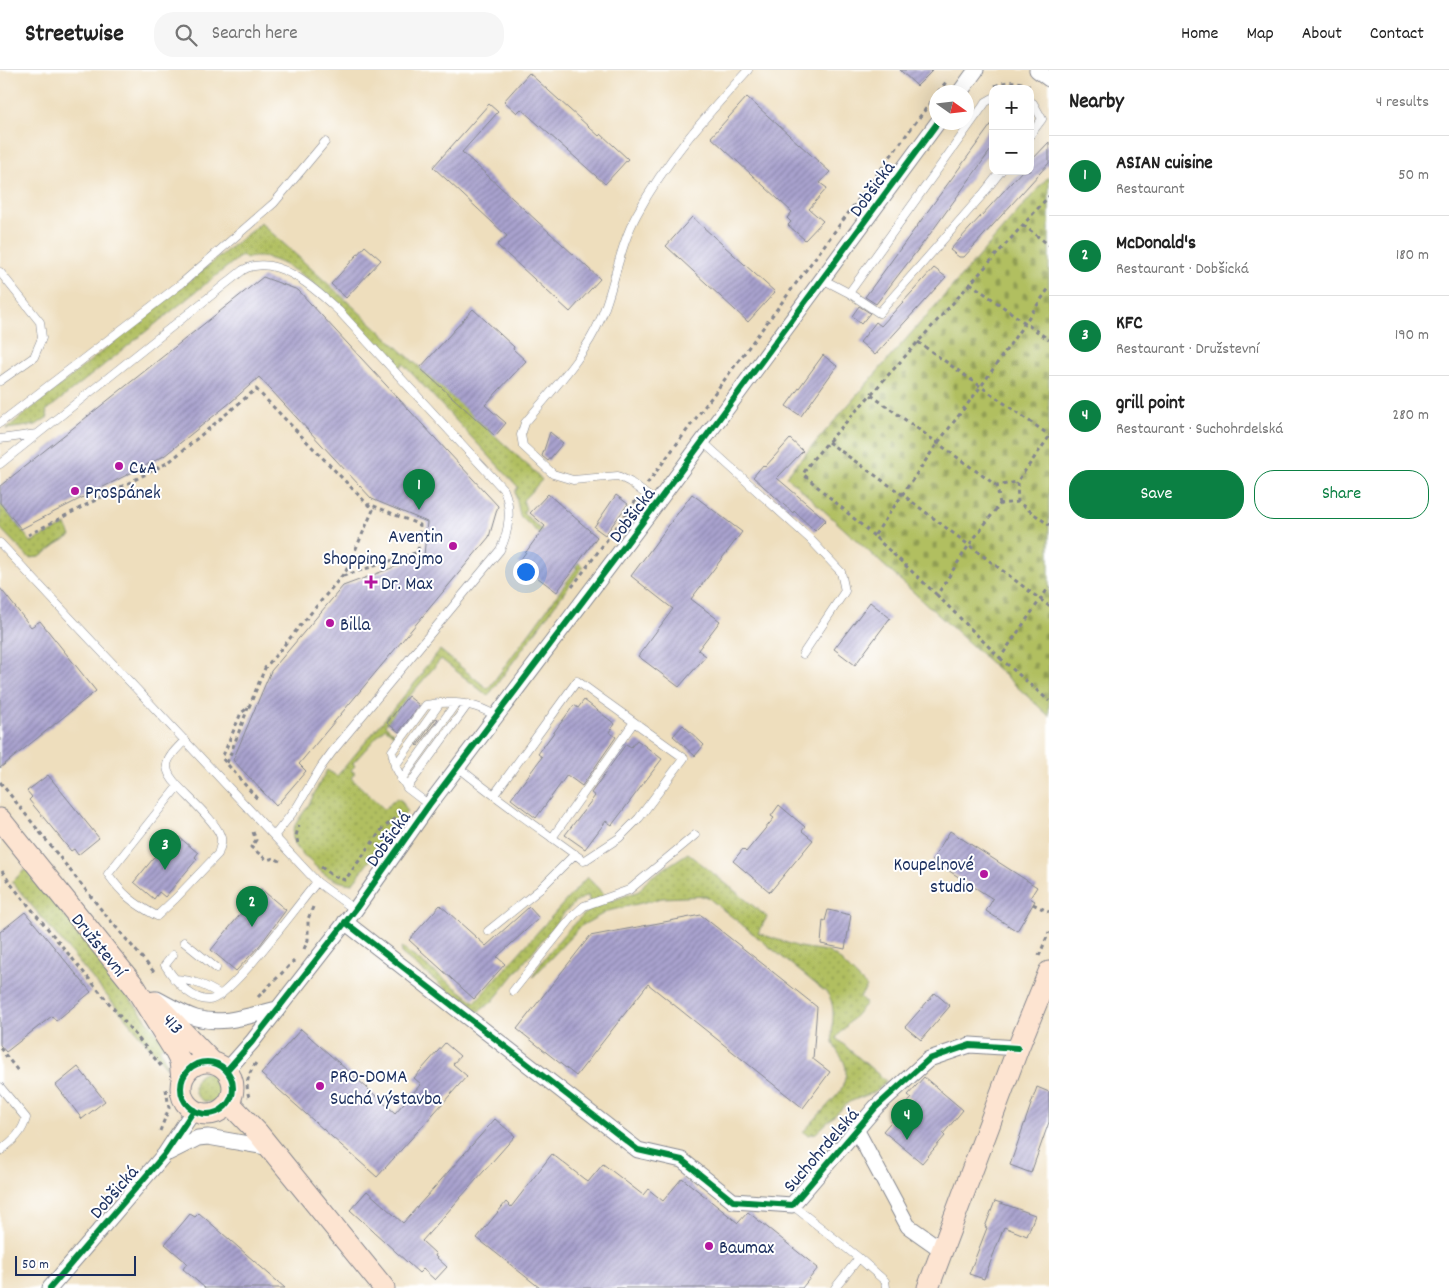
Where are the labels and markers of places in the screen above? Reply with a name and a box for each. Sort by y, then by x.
place label: C&A [129,456,157,483]
marker: C&A [113,460,125,472]
pin: 1 [403,469,435,510]
place label: ProSpánek [85,481,161,508]
marker: ProSpánek [69,485,81,497]
place label: Aventin Shopping Znojmo [323,525,443,574]
marker: Aventin Shopping Znojmo [447,540,459,552]
place label: Dr. Max [381,572,432,599]
marker: Dr. Max [365,576,377,588]
place label: Billa [340,613,372,640]
marker: Billa [324,617,336,629]
pin: 3 [149,829,181,870]
place label: Koupelnové studio [894,853,974,902]
marker: Koupelnové studio [978,868,990,880]
pin: 2 [236,886,268,927]
place label: PRO-DOMA Suchá výstavba [330,1065,442,1114]
marker: PRO-DOMA Suchá výstavba [314,1080,326,1092]
pin: 4 [891,1099,923,1140]
place label: Baumax [719,1236,774,1263]
marker: Baumax [703,1240,715,1252]

